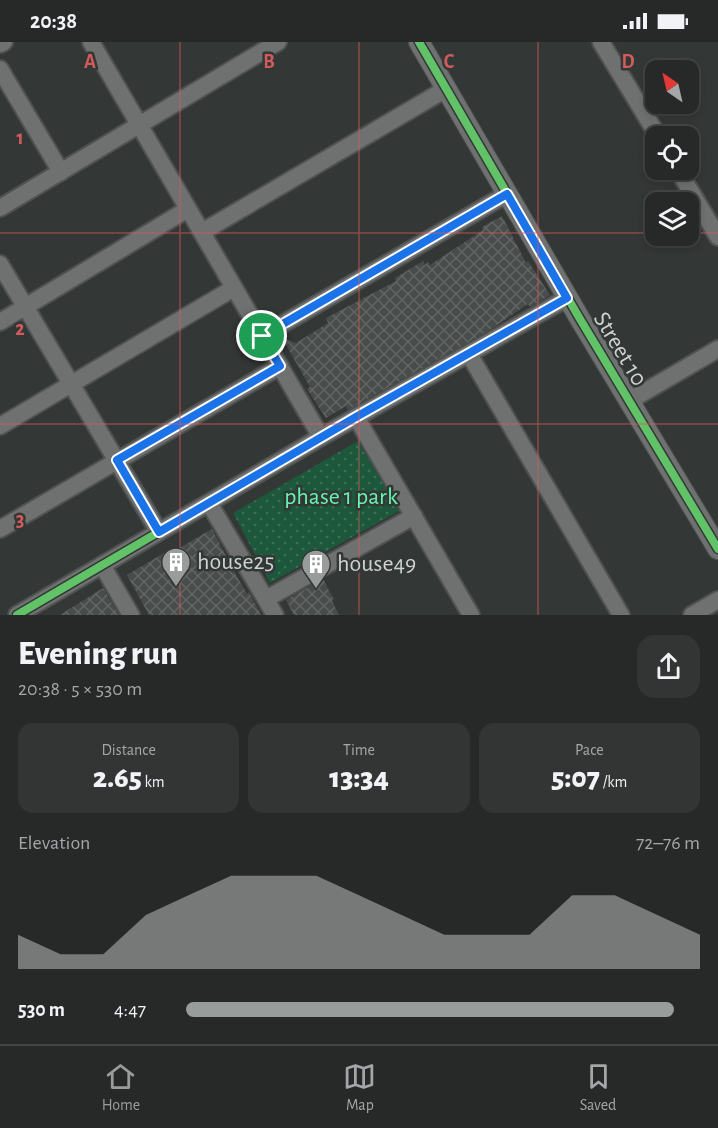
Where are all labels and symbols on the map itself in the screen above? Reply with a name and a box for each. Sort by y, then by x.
text: A [84,52,96,72]
text: B [263,52,275,72]
text: C [444,52,455,72]
text: D [621,52,635,72]
north arrow [645,60,699,114]
text: 1 [16,128,24,148]
street label: Street 10 [589,308,651,390]
pin [236,310,287,361]
text: 2 [15,319,25,339]
park label: phase 1 park [284,485,398,509]
text: 3 [16,510,24,530]
building icon: house25 [160,546,192,588]
building icon: house49 [300,548,332,590]
place label: house25 [197,550,274,574]
place label: house49 [337,552,416,576]

